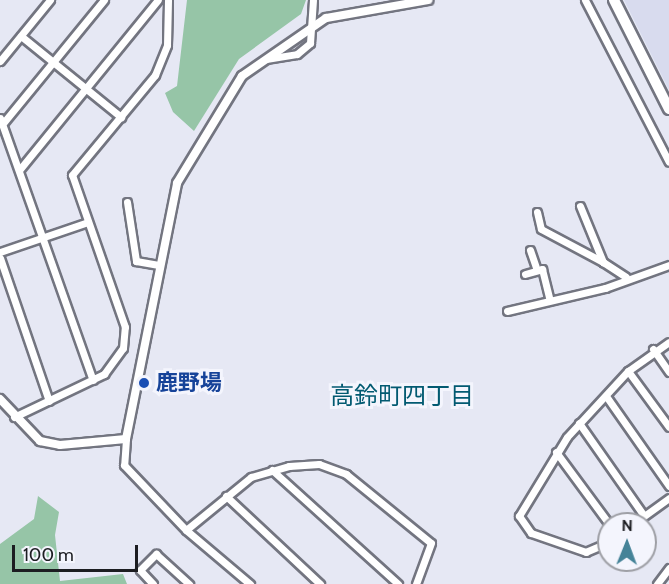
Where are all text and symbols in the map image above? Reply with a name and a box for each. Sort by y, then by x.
place label: 鹿野場 [156,370,222,396]
marker: 鹿野場 [137,376,151,390]
district label: 高鈴町四丁目 [330,382,474,410]
north arrow [597,512,657,572]
text: N [621,516,633,535]
scale bar [15,533,141,571]
text: 100 m [23,544,74,566]

